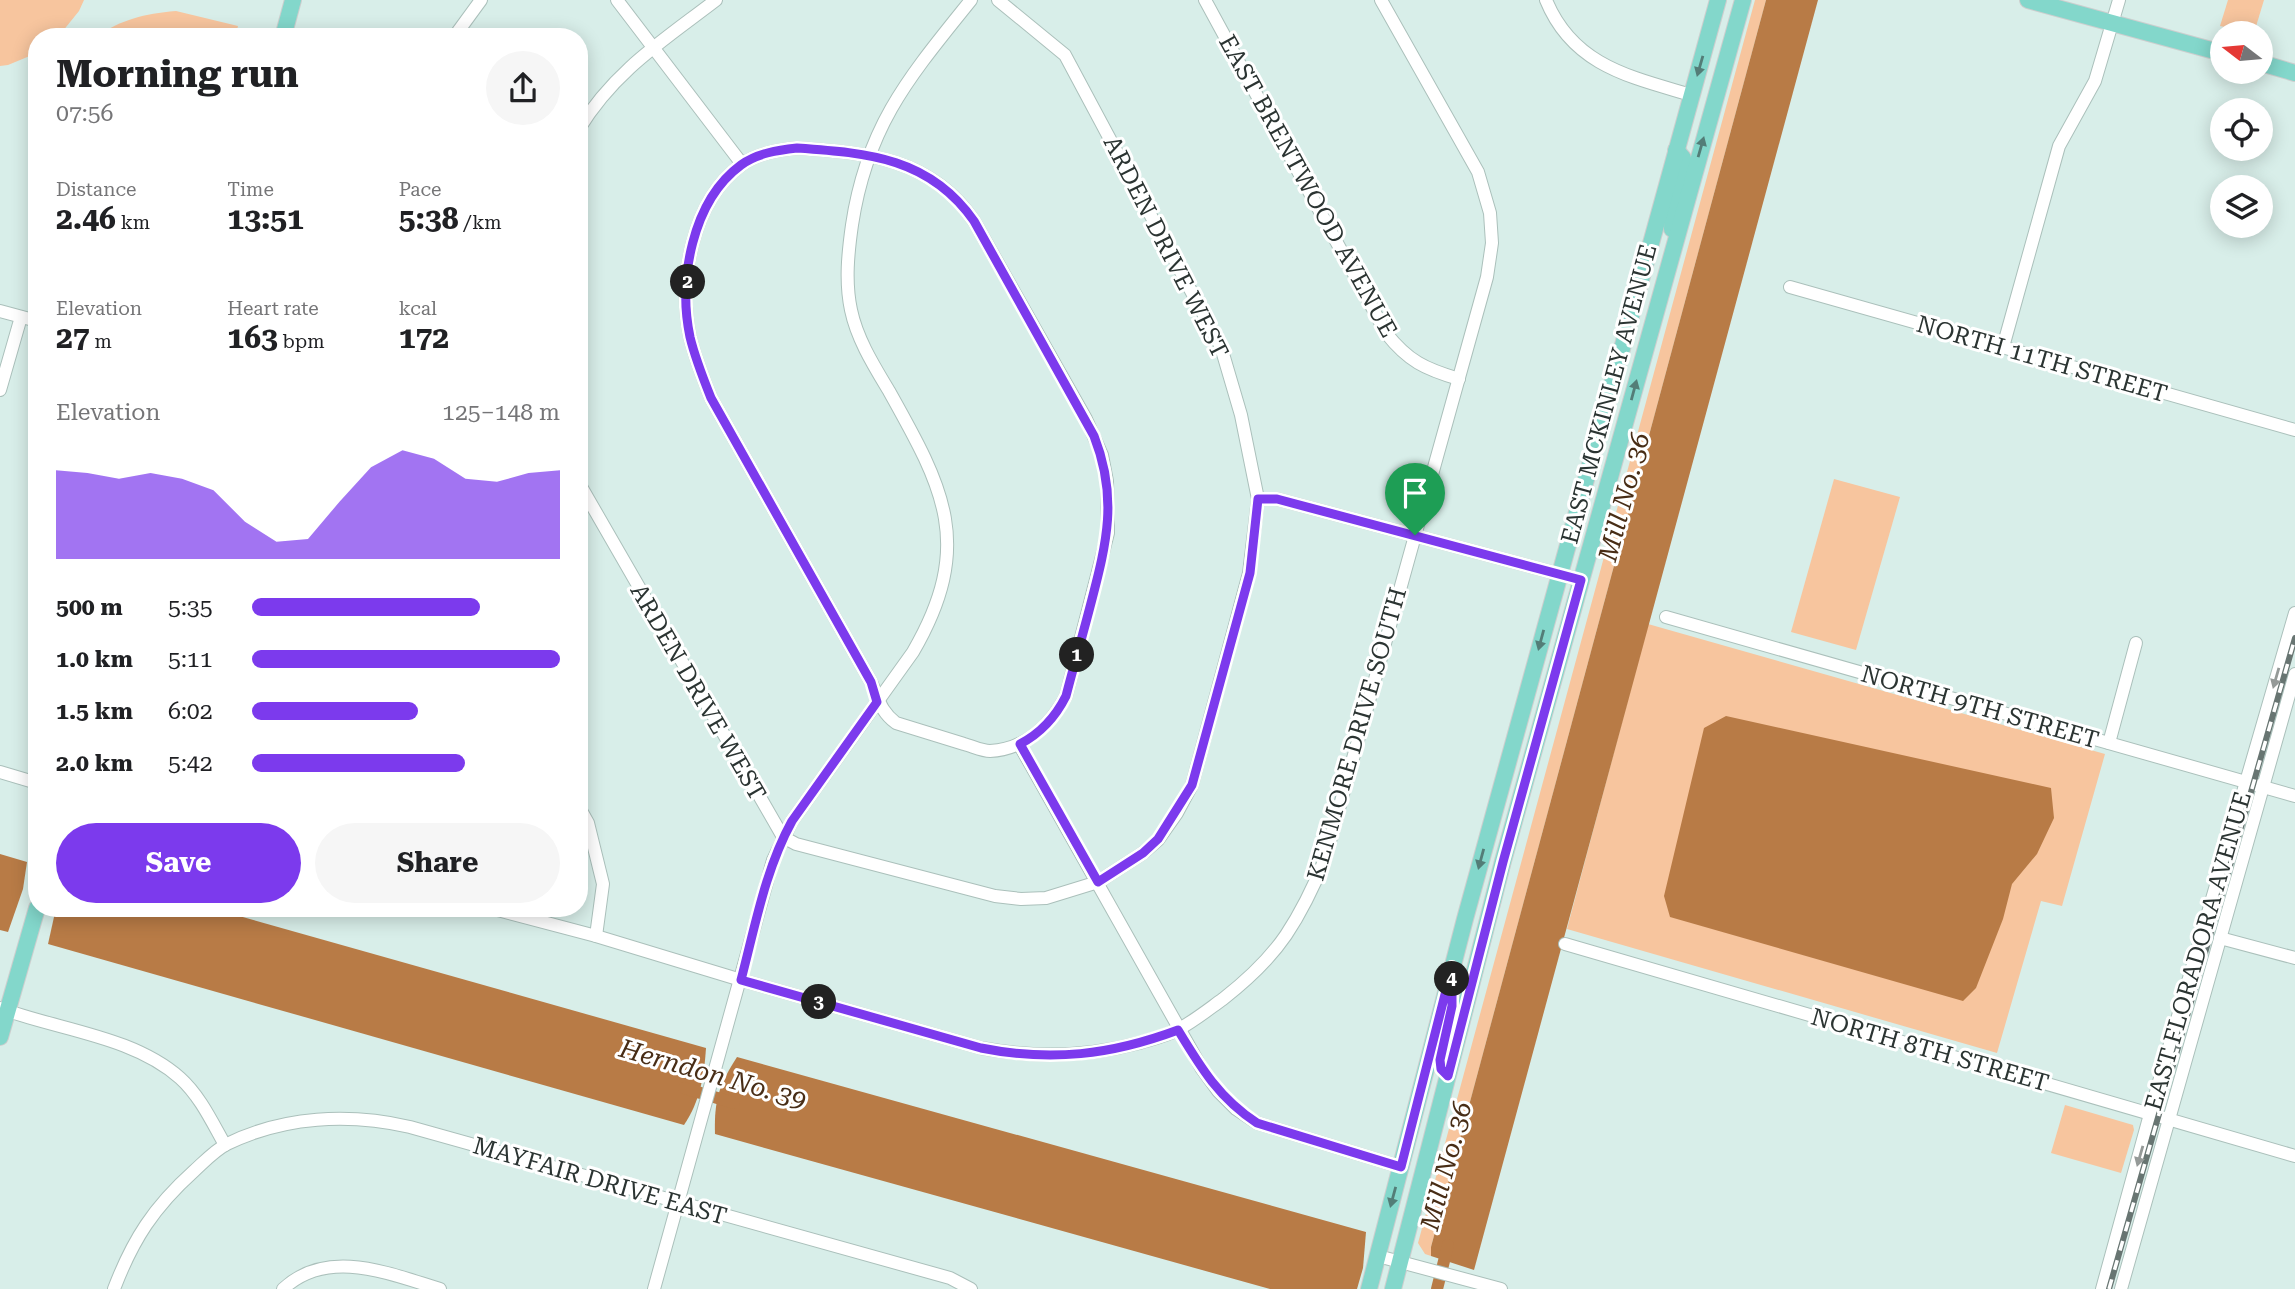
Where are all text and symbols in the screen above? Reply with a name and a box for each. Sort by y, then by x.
north arrow [2210,21,2273,84]
map controls [2210,21,2273,238]
street label: EAST BRENTWOOD AVENUE [1213,30,1403,342]
button: share [486,51,560,125]
text: Morning run [56,52,299,96]
one-way arrow [1694,56,1704,77]
button: locate [2210,98,2273,161]
text: 07:56 [56,100,113,127]
street label: ARDEN DRIVE WEST [1098,131,1234,363]
one-way arrow [1697,137,1707,158]
button: layers [2210,175,2273,238]
text: Distance [56,178,136,201]
text: Time [227,178,274,201]
text: Pace [399,178,442,201]
text: 2.46 [56,201,116,236]
text: 13:51 [227,201,304,236]
text: 5:38 [399,201,458,236]
text: km [116,211,150,234]
text: /km [458,211,502,234]
street label: EAST MCKINLEY AVENUE [1555,241,1663,547]
pin: 2 [670,264,706,300]
text: 2 [682,270,693,293]
text: Elevation [56,297,142,320]
text: Heart rate [227,297,319,320]
text: kcal [399,297,437,320]
street label: NORTH 11TH STREET [1913,310,2171,408]
text: 27 [56,320,90,355]
text: 163 [227,320,278,355]
text: 172 [399,320,449,355]
text: m [90,330,112,353]
text: bpm [278,330,325,353]
one-way arrow [1629,379,1639,400]
text: Elevation [56,399,160,426]
text: 125–148 m [442,399,560,426]
water label: Mill No. 36 [1592,429,1656,566]
pin [1385,463,1445,535]
icon: arrive [1396,474,1434,512]
street label: ARDEN DRIVE WEST [624,579,772,805]
street label: KENMORE DRIVE SOUTH [1302,584,1412,884]
text: 500 m [56,594,123,621]
text: 5:35 [168,594,213,621]
one-way arrow [1535,629,1546,651]
pin: 1 [1060,638,1094,672]
text: 1 [1071,643,1082,666]
text: 1.0 km [56,646,133,673]
text: 5:11 [168,646,213,673]
street label: NORTH 9TH STREET [1858,660,2102,754]
one-way arrow [2271,668,2281,689]
text: 1.5 km [56,698,133,725]
text: 6:02 [168,698,213,725]
text: 2.0 km [56,750,133,777]
text: 5:42 [168,750,213,777]
street label: EAST FLORADORA AVENUE [2139,788,2257,1114]
button: Save [56,823,301,903]
button: Share [315,823,560,903]
one-way arrow [1475,849,1486,871]
pin: 4 [1434,962,1470,996]
text: 4 [1446,967,1457,990]
pin: 3 [802,984,836,1020]
text: 3 [813,990,824,1013]
street label: NORTH 8TH STREET [1808,1003,2052,1097]
water label: Herndon No. 39 [615,1033,810,1115]
water label: Mill No. 36 [1414,1098,1478,1235]
street label: MAYFAIR DRIVE EAST [470,1131,730,1231]
one-way arrow [2134,1146,2144,1167]
one-way arrow [1387,1187,1398,1209]

